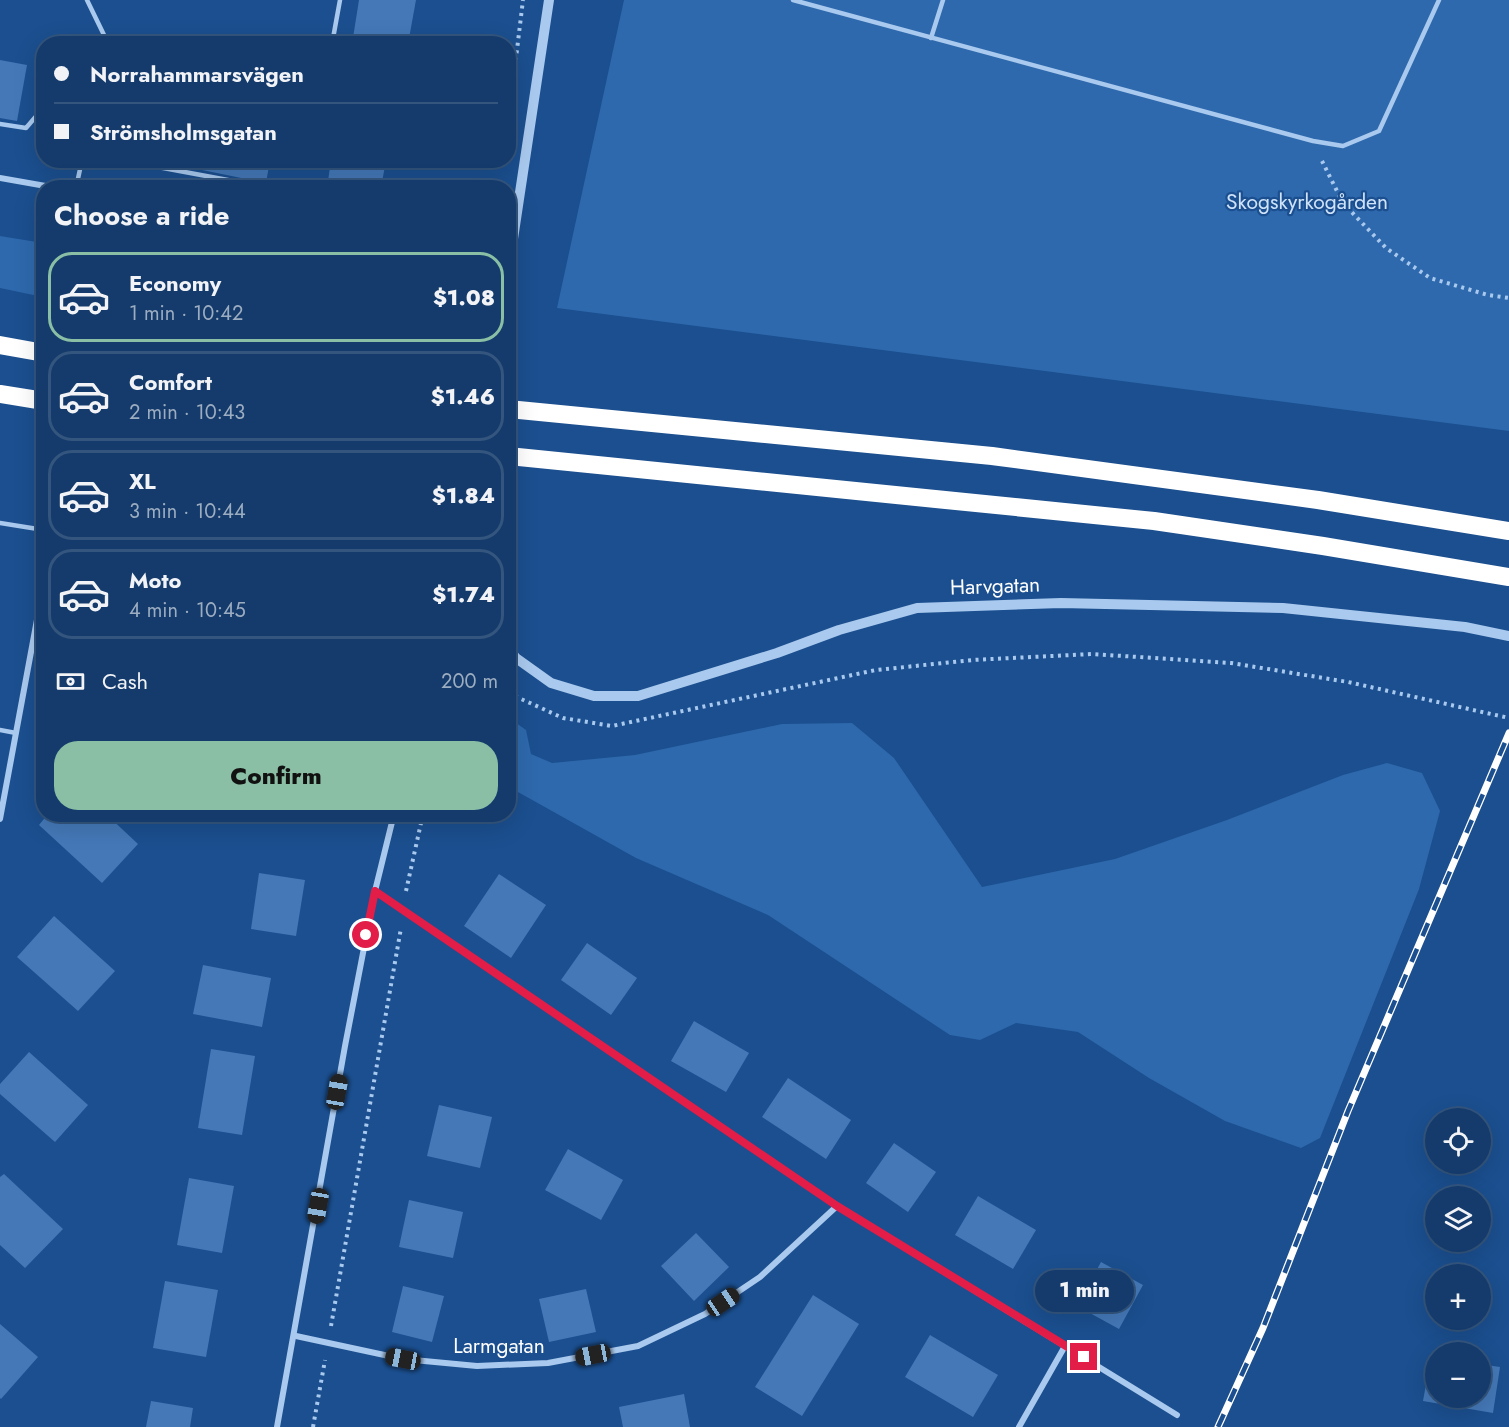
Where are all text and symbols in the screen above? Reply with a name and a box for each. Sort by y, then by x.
text: Norrahammarsvägen [90,58,304,90]
text: Strömsholmsgatan [90,116,277,148]
park label: Skogskyrkogården [1226,187,1388,217]
text: Choose a ride [54,196,229,235]
text: Economy [129,267,221,299]
icon: car [57,270,111,324]
text: $1.08 [433,281,495,313]
text: 1 min · 10:42 [129,299,243,328]
text: Comfort [129,366,212,398]
icon: car [57,369,111,423]
text: $1.46 [431,380,495,412]
text: 2 min · 10:43 [129,398,245,427]
text: XL [129,465,156,497]
icon: car [57,468,111,522]
text: $1.84 [432,479,495,511]
text: 3 min · 10:44 [129,497,246,526]
text: Moto [129,564,182,596]
icon: car [57,567,111,621]
street label: Harvgatan [949,569,1041,603]
text: $1.74 [432,578,495,610]
text: 4 min · 10:45 [129,596,246,625]
icon: cash [54,665,87,698]
text: Cash [102,665,148,697]
text: 200 m [441,667,498,696]
button: Confirm [54,741,498,810]
route start [352,921,379,948]
car [325,1073,349,1111]
map controls [1425,1108,1491,1408]
button: locate [1425,1108,1491,1174]
button: layers [1425,1186,1491,1252]
car [306,1187,330,1225]
button: + [1425,1264,1491,1330]
callout: 1 min [1034,1270,1134,1312]
text: 1 min [1059,1276,1110,1305]
car [703,1284,743,1320]
street label: Larmgatan [453,1331,545,1361]
button: − [1425,1342,1491,1408]
car [574,1343,612,1367]
route end [1070,1343,1097,1370]
car [384,1347,422,1371]

